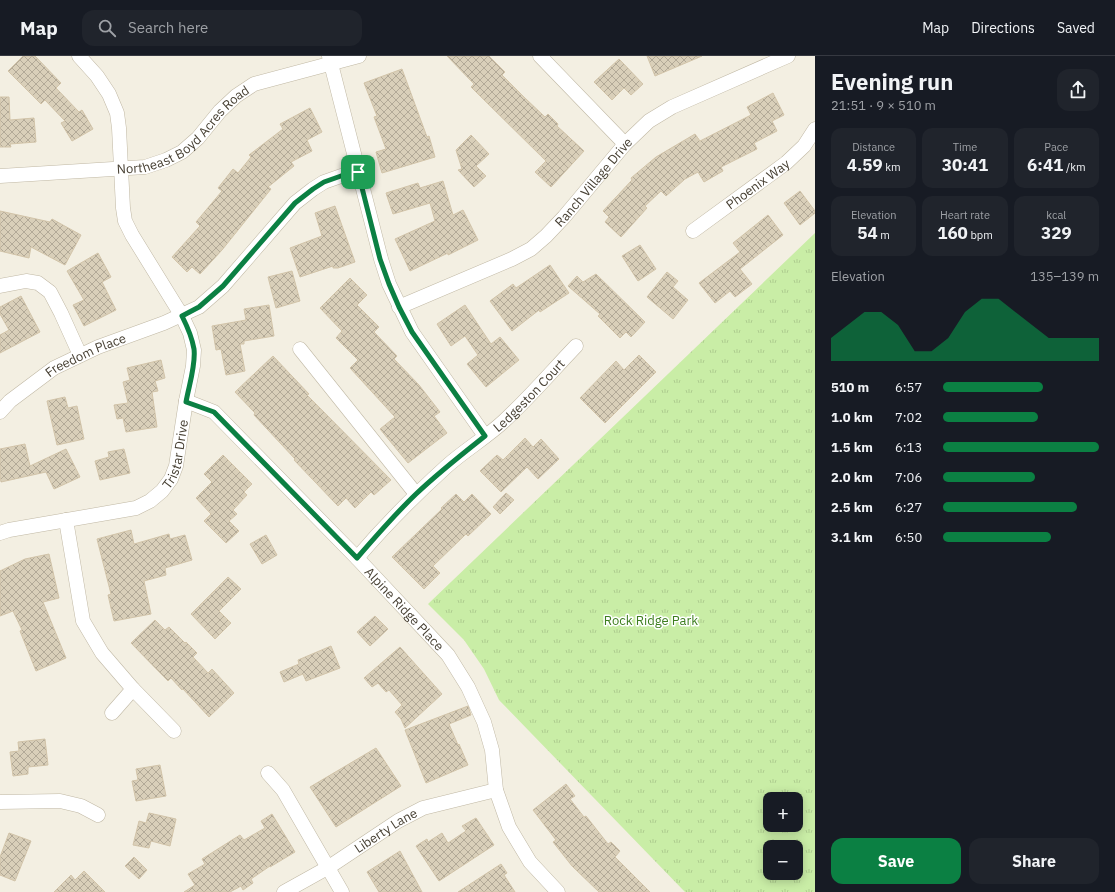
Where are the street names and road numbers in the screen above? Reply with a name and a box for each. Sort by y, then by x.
street label: Northeast Boyd Acres Road [116,82,252,178]
street label: Ranch Village Drive [551,134,636,231]
street label: Phoenix Way [723,155,794,213]
street label: Freedom Place [42,330,128,381]
street label: Ledgeston Court [490,356,568,436]
street label: Tristar Drive [159,419,192,492]
street label: Alpine Ridge Place [361,564,448,654]
street label: Liberty Lane [351,805,420,857]

